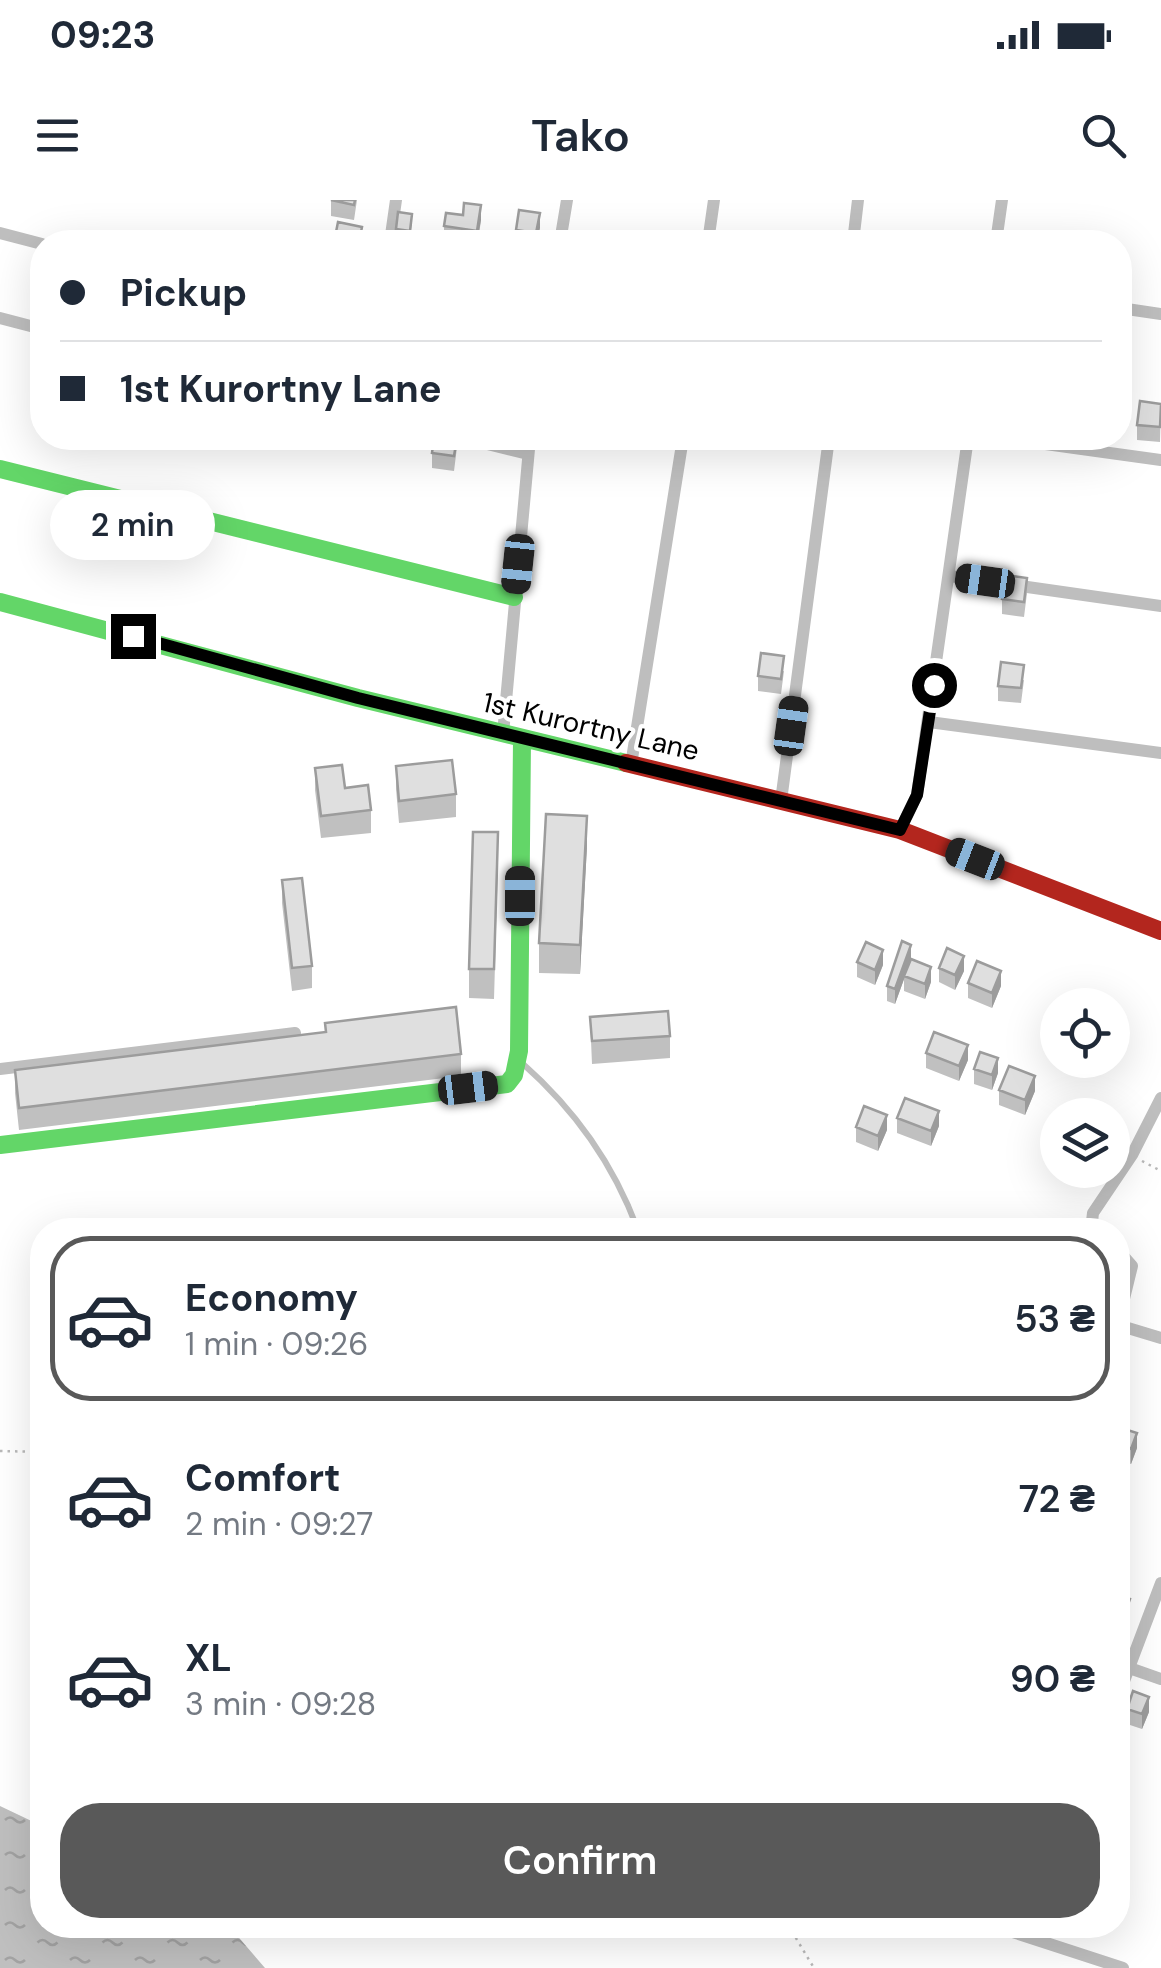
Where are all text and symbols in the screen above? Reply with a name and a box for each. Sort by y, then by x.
text: 09:23 [50,10,155,60]
text: Tako [531,106,630,165]
icon: menu [30,108,85,163]
icon: search [1076,108,1131,163]
text: Pickup [120,268,247,318]
text: 1st Kurortny Lane [120,364,442,414]
callout: 2 min [51,491,216,561]
text: 2 min [91,504,174,546]
car [500,533,536,595]
car [953,562,1017,600]
route end [111,614,156,659]
route start [912,663,957,708]
street label: 1st Kurortny Lane [479,684,703,769]
car [772,694,810,758]
car [942,834,1008,884]
car [505,866,535,926]
map controls [1040,988,1130,1188]
button: locate [1040,988,1130,1078]
car [436,1069,500,1107]
button: layers [1040,1098,1130,1188]
text: Economy [185,1273,358,1323]
icon: car [65,1274,155,1364]
text: 53 ₴ [1014,1294,1095,1344]
text: 1 min · 09:26 [185,1323,368,1365]
text: Comfort [185,1453,341,1503]
icon: car [65,1454,155,1544]
text: 72 ₴ [1019,1474,1095,1524]
text: 2 min · 09:27 [185,1503,373,1545]
text: XL [185,1633,232,1683]
icon: car [65,1634,155,1724]
text: 90 ₴ [1010,1654,1095,1704]
text: 3 min · 09:28 [185,1683,376,1725]
button: Confirm [60,1803,1100,1918]

